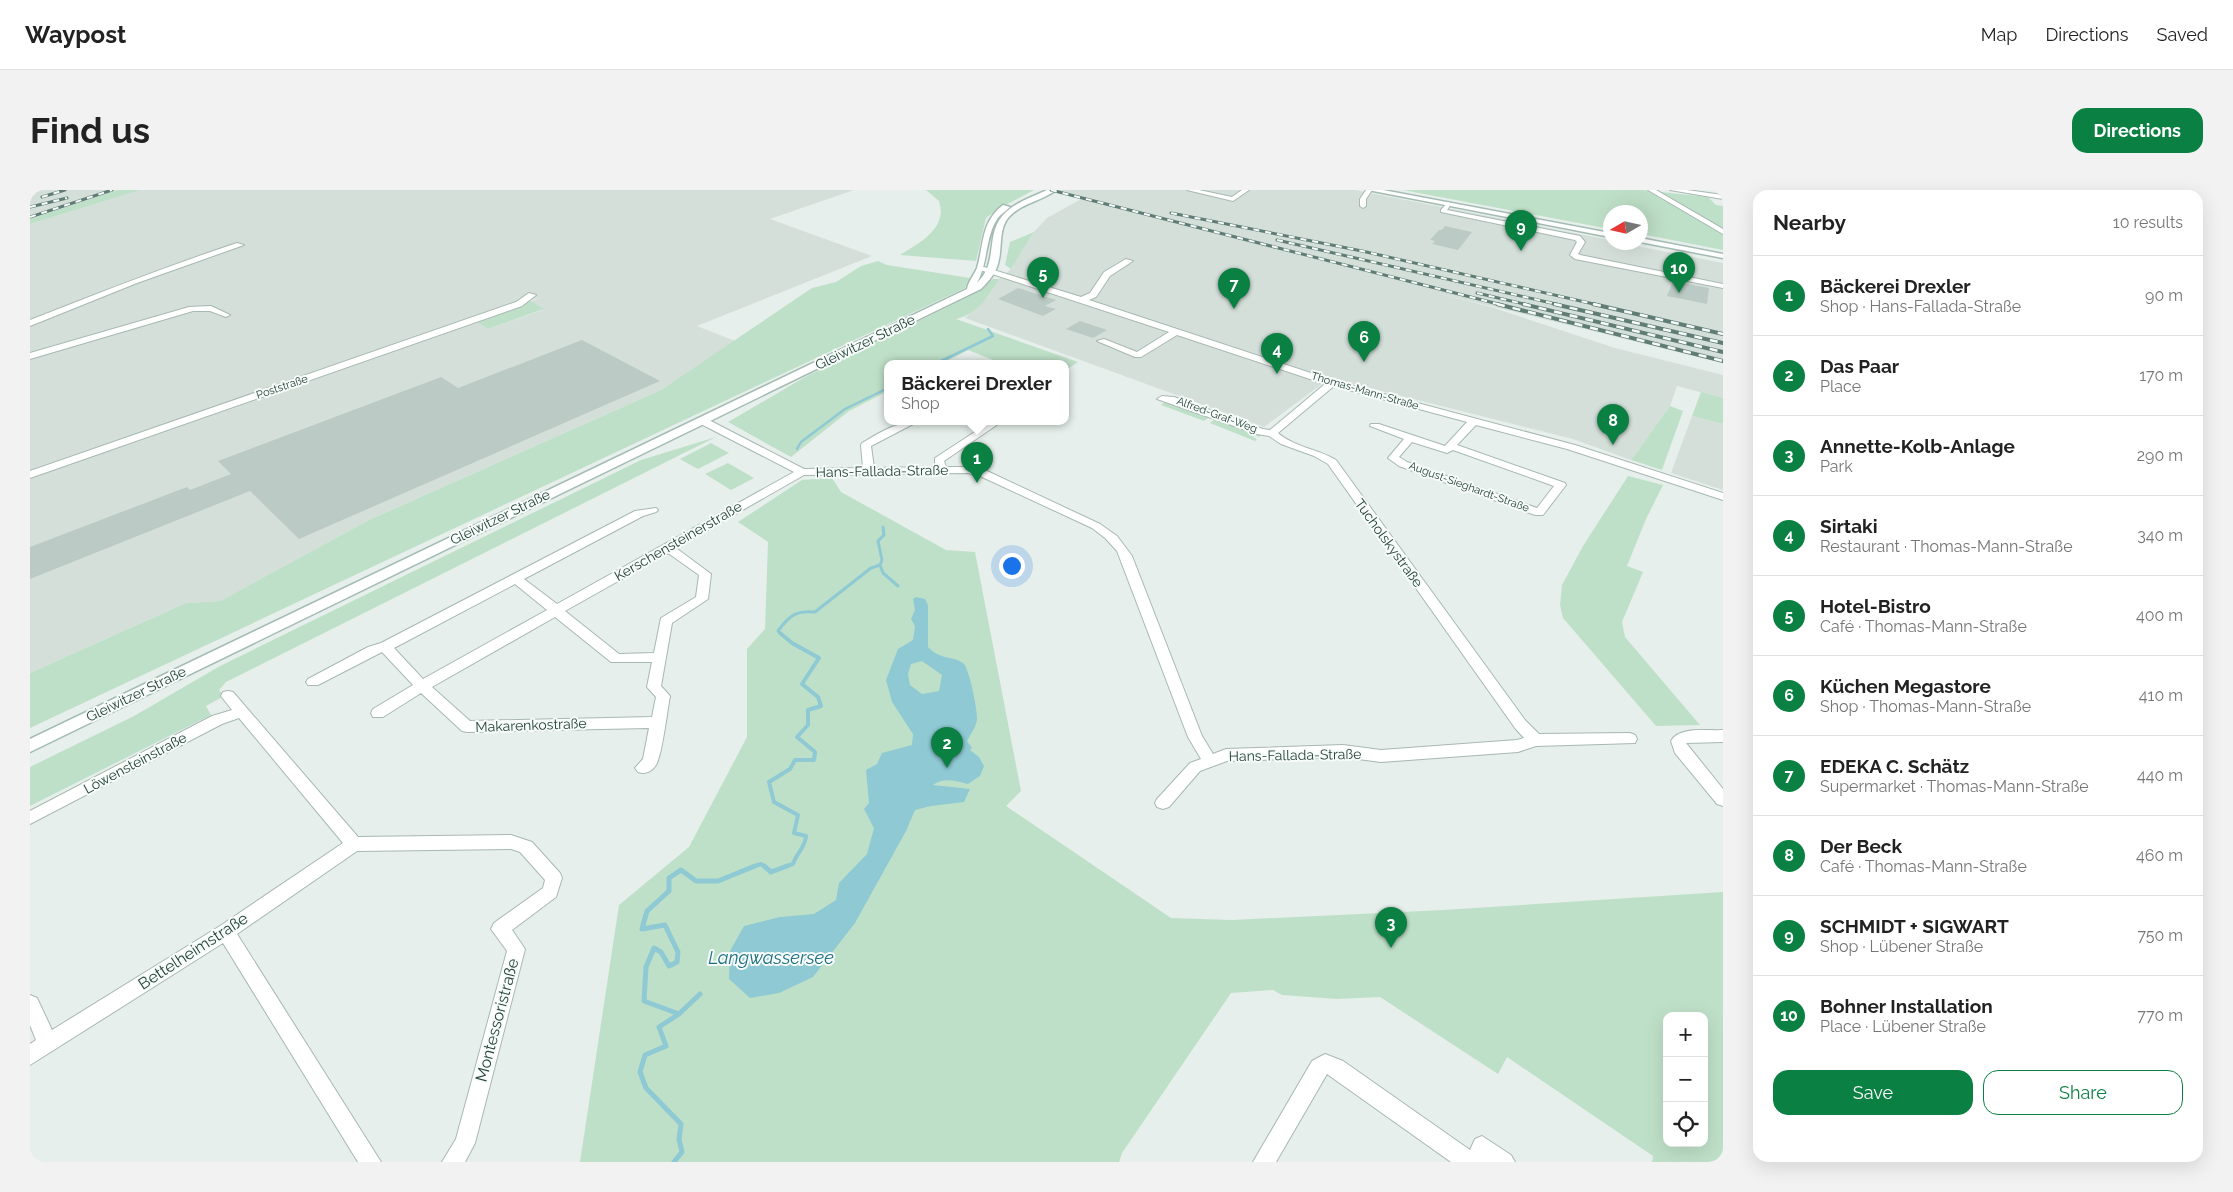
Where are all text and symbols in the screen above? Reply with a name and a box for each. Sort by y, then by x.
text: Waypost [25,20,126,49]
text: Map [1981,24,2017,45]
text: Directions [2045,24,2129,45]
text: Saved [2157,24,2208,45]
button: Directions [2072,108,2203,153]
text: Find us [30,110,150,151]
north arrow [1603,205,1648,250]
pin: 9 [1505,210,1537,251]
text: Nearby [1773,210,1846,235]
text: 10 results [2113,213,2183,232]
pin: 10 [1663,252,1695,293]
pin: 5 [1027,257,1059,298]
pin: 7 [1218,268,1250,309]
text: Bäckerei Drexler [1820,275,1971,297]
text: 1 [1785,286,1793,305]
text: 90 m [2145,286,2183,305]
text: Shop · Hans-Fallada-Straße [1820,297,2021,316]
street label: Gleiwitzer Straße [813,311,917,373]
pin: 6 [1348,321,1380,362]
pin: 4 [1261,333,1293,374]
text: Das Paar [1820,355,1899,377]
popup [884,360,1069,425]
text: 2 [1784,366,1794,385]
text: 170 m [2139,366,2183,385]
street label: Thomas-Mann-Straße [1310,369,1421,413]
street label: Poststraße [255,372,310,402]
text: Bäckerei Drexler [901,372,1052,394]
text: Place [1820,377,1861,396]
text: Shop [901,394,940,413]
street label: Alfred-Graf-Weg [1175,394,1259,436]
pin: 8 [1597,404,1629,445]
text: Annette-Kolb-Anlage [1820,435,2015,457]
pin: 1 [961,442,993,483]
text: 3 [1785,446,1793,465]
text: 290 m [2137,446,2183,465]
text: Park [1820,457,1853,476]
street label: August-Sieghardt-Straße [1407,459,1531,515]
street label: Hans-Fallada-Straße [816,462,948,480]
street label: Gleiwitzer Straße [448,486,552,548]
street label: Tucholskystraße [1352,496,1426,590]
street label: Kerschensteinerstraße [611,498,745,584]
text: Sirtaki [1820,515,1878,537]
text: 4 [1784,526,1794,545]
text: 340 m [2137,526,2183,545]
text: Restaurant · Thomas-Mann-Straße [1820,537,2073,556]
your location [999,553,1025,579]
text: Hotel-Bistro [1820,595,1931,617]
text: 5 [1785,606,1793,625]
text: 400 m [2136,606,2183,625]
text: Café · Thomas-Mann-Straße [1820,617,2027,636]
street label: Gleiwitzer Straße [84,663,188,725]
text: Küchen Megastore [1820,675,1991,697]
text: 6 [1784,686,1794,705]
text: 410 m [2139,686,2183,705]
text: Shop · Thomas-Mann-Straße [1820,697,2031,716]
street label: Makarenkostraße [475,715,587,735]
pin: 2 [931,727,963,768]
street label: Löwensteinstraße [81,729,189,797]
street label: Hans-Fallada-Straße [1229,746,1361,764]
text: EDEKA C. Schätz [1820,755,1969,777]
text: 7 [1785,766,1793,785]
text: 440 m [2137,766,2183,785]
text: Supermarket · Thomas-Mann-Straße [1820,777,2089,796]
text: Der Beck [1820,835,1902,857]
text: 8 [1784,846,1794,865]
text: 460 m [2136,846,2183,865]
text: Café · Thomas-Mann-Straße [1820,857,2027,876]
pin: 3 [1375,907,1407,948]
street label: Bettelheimstraße [135,908,251,994]
text: SCHMIDT + SIGWART [1820,915,2009,937]
text: 9 [1784,926,1794,945]
text: 750 m [2137,926,2183,945]
text: Shop · Lübener Straße [1820,937,1983,956]
water label: Langwassersee [708,947,834,968]
street label: Montessoristraße [471,956,523,1084]
text: Bohner Installation [1820,995,1993,1017]
text: 10 [1780,1006,1798,1025]
text: 770 m [2137,1006,2183,1025]
map controls [1663,1012,1708,1147]
button: + [1663,1012,1708,1057]
text: Place · Lübener Straße [1820,1017,1986,1036]
button: − [1663,1057,1708,1102]
button: Save [1773,1070,1973,1115]
button: Share [1983,1070,2183,1115]
button: locate [1663,1102,1708,1147]

